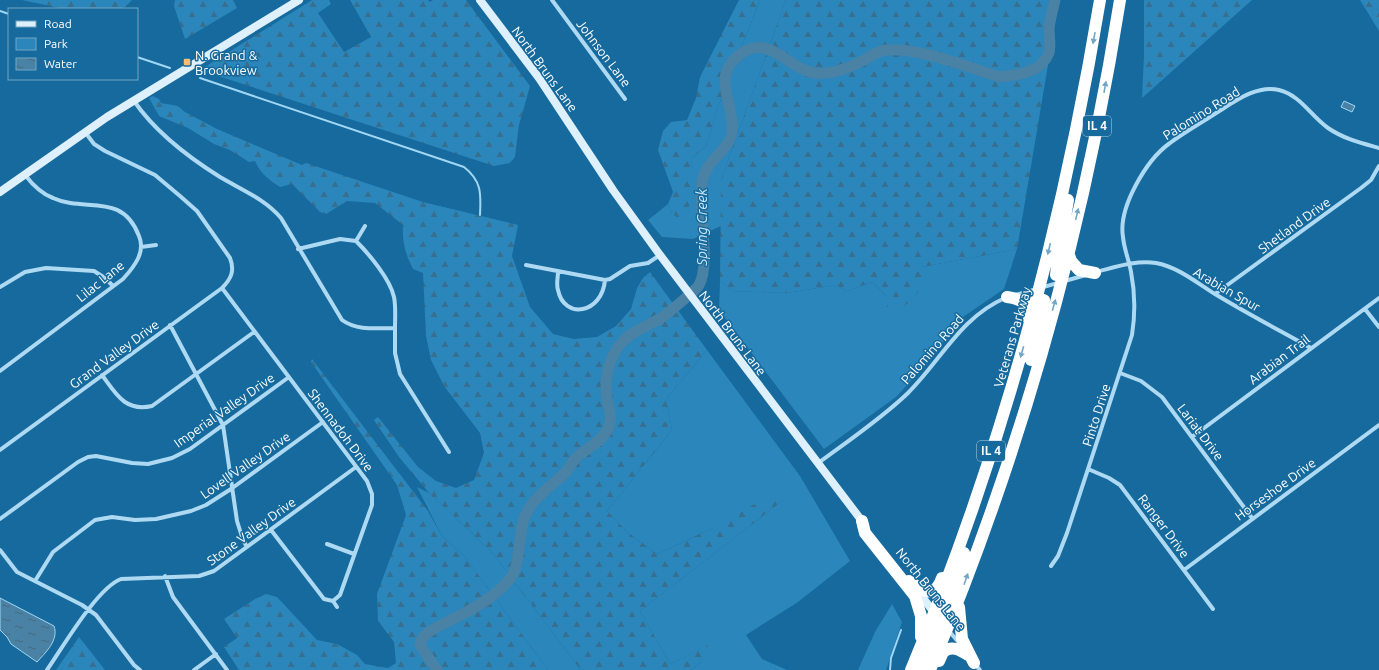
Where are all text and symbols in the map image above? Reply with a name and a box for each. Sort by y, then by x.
legend [8,8,138,80]
text: Road [44,17,72,30]
street label: Johnson Lane [574,17,634,89]
street label: North Bruns Lane [509,24,581,114]
one-way arrow [1091,32,1097,45]
text: Park [44,37,68,50]
place label: N. Grand & Brookview [195,48,258,77]
text: Water [44,57,77,70]
marker: N. Grand & Brookview [182,57,192,67]
one-way arrow [1102,80,1108,93]
street label: Palomino Road [1160,84,1242,142]
road number: IL 4 [1083,116,1111,136]
water label: Spring Creek [694,187,710,267]
street label: Shetland Drive [1255,194,1333,256]
one-way arrow [1075,207,1081,220]
one-way arrow [1046,244,1052,256]
street label: Lilac Lane [74,258,126,304]
street label: Arabian Spur [1191,264,1263,314]
street label: Veterans Parkway [991,285,1033,389]
street label: North Bruns Lane [697,288,769,378]
one-way arrow [1051,298,1057,310]
street label: Palomino Road [898,311,966,387]
street label: Grand Valley Drive [67,317,161,391]
street label: Arabian Trail [1246,331,1313,387]
one-way arrow [1019,346,1025,358]
street label: Imperial Valley Drive [171,370,277,450]
street label: Pinto Drive [1079,382,1113,448]
street label: Shennadoh Drive [306,386,376,474]
street label: Lariat Drive [1175,401,1227,463]
street label: Lovell Valley Drive [197,429,293,501]
road number: IL 4 [977,441,1005,461]
street label: Horseshoe Drive [1232,455,1318,523]
street label: Ranger Drive [1136,492,1192,560]
street label: Stone Valley Drive [204,494,298,568]
street label: North Bruns Lane [893,545,969,633]
one-way arrow [964,573,970,585]

